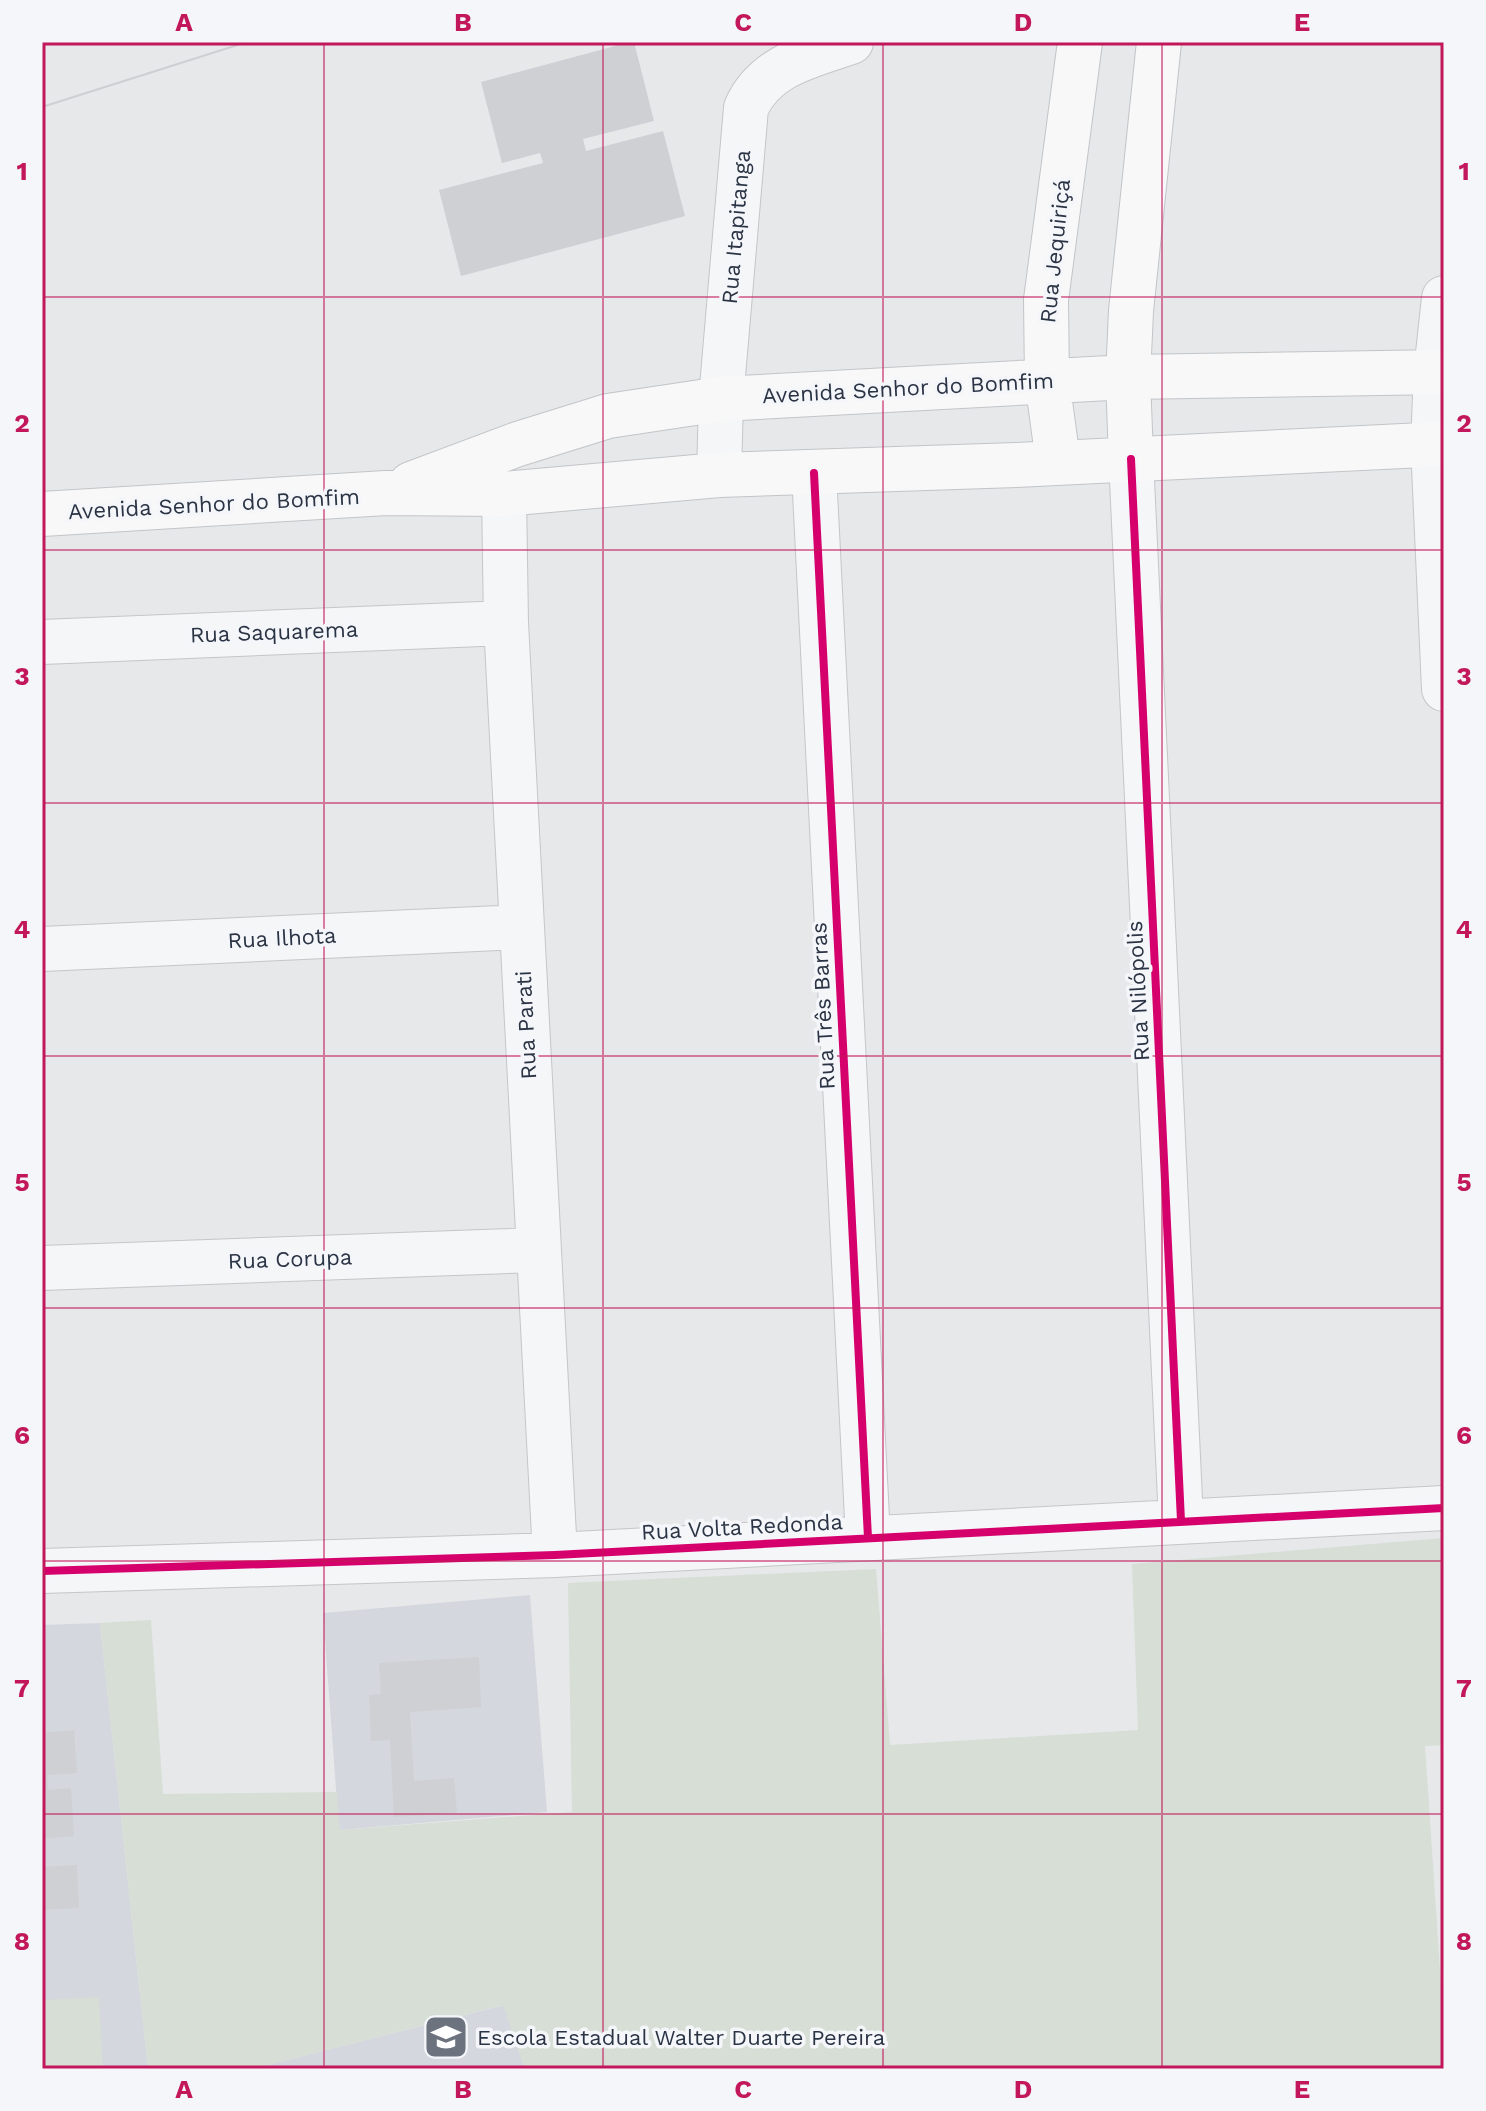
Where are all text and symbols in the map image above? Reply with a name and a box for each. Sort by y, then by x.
text: A [175,7,193,37]
text: B [454,7,472,37]
text: C [734,7,752,37]
text: D [1014,7,1032,37]
text: E [1294,7,1310,37]
street label: Rua Itapitanga [717,149,755,305]
text: 1 [16,156,28,186]
text: 1 [1458,156,1470,186]
street label: Rua Jequiriçá [1035,178,1075,324]
street label: Avenida Senhor do Bomfim [761,368,1055,408]
text: 2 [14,408,30,438]
text: 2 [1456,408,1472,438]
street label: Avenida Senhor do Bomfim [67,484,361,524]
street label: Rua Saquarema [189,617,359,647]
text: 3 [14,661,30,691]
text: 3 [1456,661,1472,691]
text: 4 [14,914,31,944]
text: 4 [1456,914,1473,944]
street label: Rua Nilópolis [1122,920,1154,1062]
street label: Rua Três Barras [806,922,840,1090]
street label: Rua Ilhota [227,923,337,953]
street label: Rua Parati [511,970,541,1080]
text: 5 [14,1167,30,1197]
text: 5 [1456,1167,1472,1197]
street label: Rua Corupa [227,1244,353,1274]
text: 6 [14,1420,30,1450]
text: 6 [1456,1420,1472,1450]
street label: Rua Volta Redonda [641,1509,843,1545]
text: 7 [14,1673,30,1703]
text: 7 [1456,1673,1472,1703]
text: 8 [14,1926,30,1956]
text: 8 [1456,1926,1472,1956]
school or university icon: Escola Estadual Walter Duarte Pereira [422,2013,470,2061]
place label: Escola Estadual Walter Duarte Pereira [477,2025,885,2050]
text: A [175,2074,193,2104]
text: B [454,2074,472,2104]
text: C [734,2074,752,2104]
text: D [1014,2074,1032,2104]
text: E [1294,2074,1310,2104]

